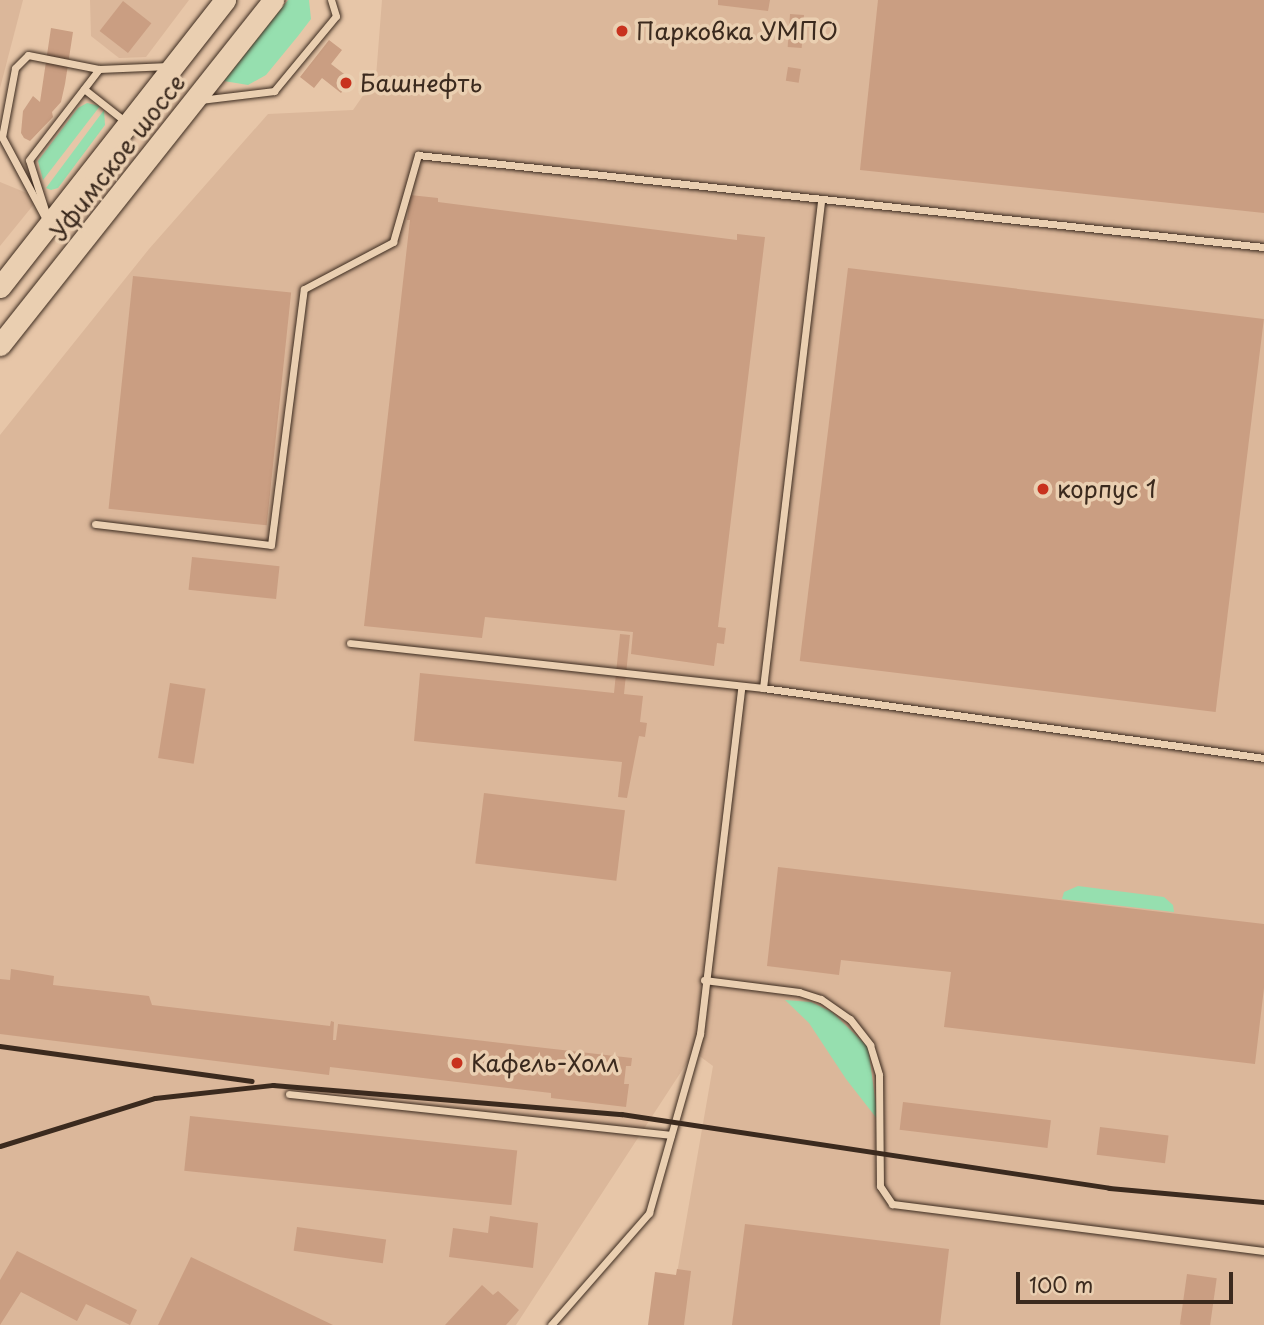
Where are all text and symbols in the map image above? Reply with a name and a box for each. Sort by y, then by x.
place label: Парковка УМПО [636,17,840,45]
marker: Парковка УМПО [614,23,630,39]
street label: Уфимское шоссе [43,68,191,246]
place label: Башнефть [360,69,482,97]
marker: Башнефть [338,75,354,91]
place label: корпус 1 [1057,475,1157,503]
marker: корпус 1 [1035,481,1051,497]
place label: Кафель-Холл [471,1049,619,1077]
marker: Кафель-Холл [449,1055,465,1071]
scale bar [1019,1258,1236,1302]
text: 100 m [1029,1268,1093,1300]

